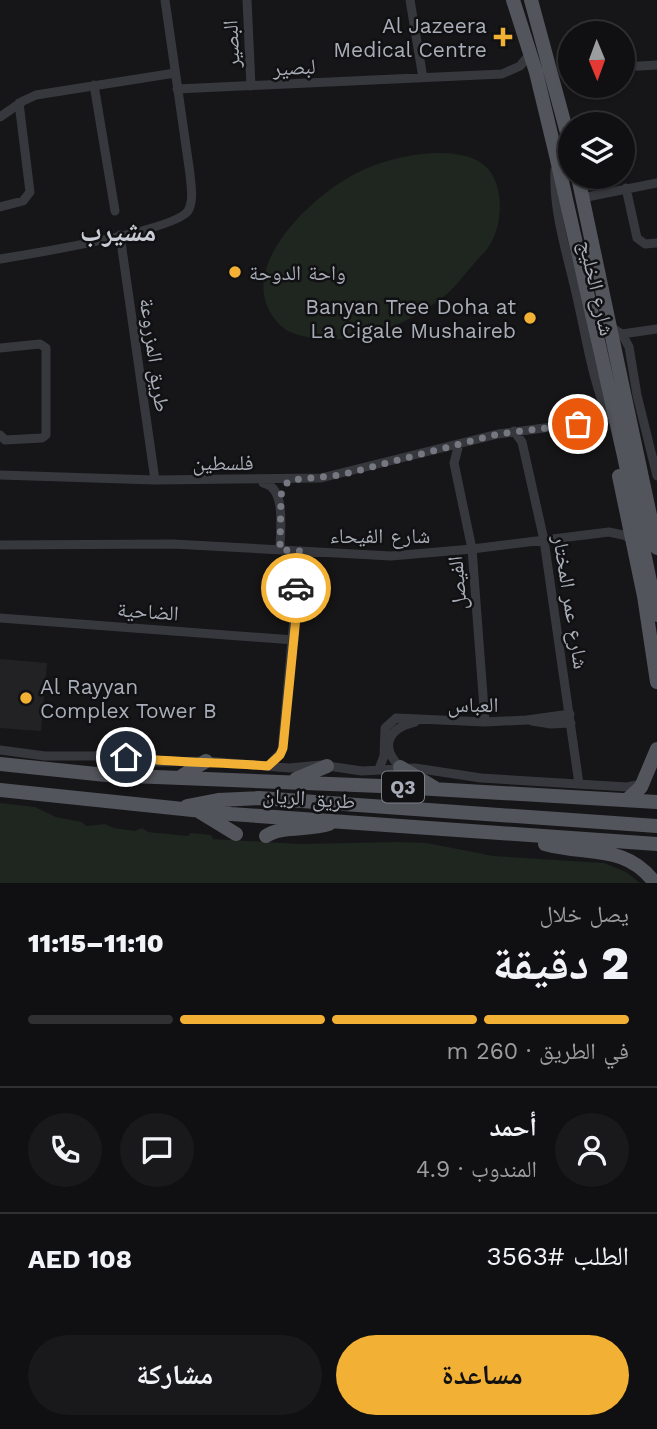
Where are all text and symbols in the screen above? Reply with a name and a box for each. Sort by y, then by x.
place label: Al Jazeera Medical Centre [333,13,487,62]
street label: البصير [217,19,245,70]
north arrow [558,21,635,98]
map controls [558,21,635,189]
marker: Al Jazeera Medical Centre [493,27,513,47]
street label: لبصير [271,53,316,81]
button: layers [558,112,635,189]
district label: مشيرب [80,215,156,248]
street label: شارع الخليج [573,238,620,338]
place label: واحة الدوحة [249,260,346,285]
marker: واحة الدوحة [227,264,243,280]
place label: Banyan Tree Doha at La Cigale Mushaireb [305,294,516,343]
street label: طريق المزروعة [134,296,175,414]
marker: Banyan Tree Doha at La Cigale Mushaireb [522,310,538,326]
pin [548,394,608,454]
icon: bag [559,405,597,443]
street label: فلسطين [193,450,253,476]
street label: شارع الفيحاء [330,523,430,549]
street label: شارع عمر المختار [547,532,594,671]
courier [261,553,331,623]
street label: الفيصل [442,555,473,611]
icon: car [277,569,315,607]
street label: الضاحية [116,596,180,626]
place label: Al Rayyan Complex Tower B [40,674,217,723]
marker: Al Rayyan Complex Tower B [18,690,34,706]
street label: العباس [448,692,498,718]
pin [96,727,156,787]
icon: home [107,738,145,776]
road number: Q3 [382,772,424,802]
street label: طريق الريان [262,782,356,815]
text: يصل خلال [539,901,629,928]
text: 11:10–11:15 [28,928,164,958]
text: 2 دقيقة [492,936,629,990]
text: في الطريق · 260 m [447,1038,629,1065]
text: أحمد [489,1112,537,1142]
button: phone [28,1113,102,1187]
button: chat [120,1113,194,1187]
button: person [555,1113,629,1187]
text: المندوب · 4.9 [416,1156,537,1183]
text: الطلب #3563 [487,1241,629,1271]
text: AED 108 [28,1244,132,1274]
button: مشاركة [28,1335,322,1415]
button: مساعدة [336,1335,629,1415]

